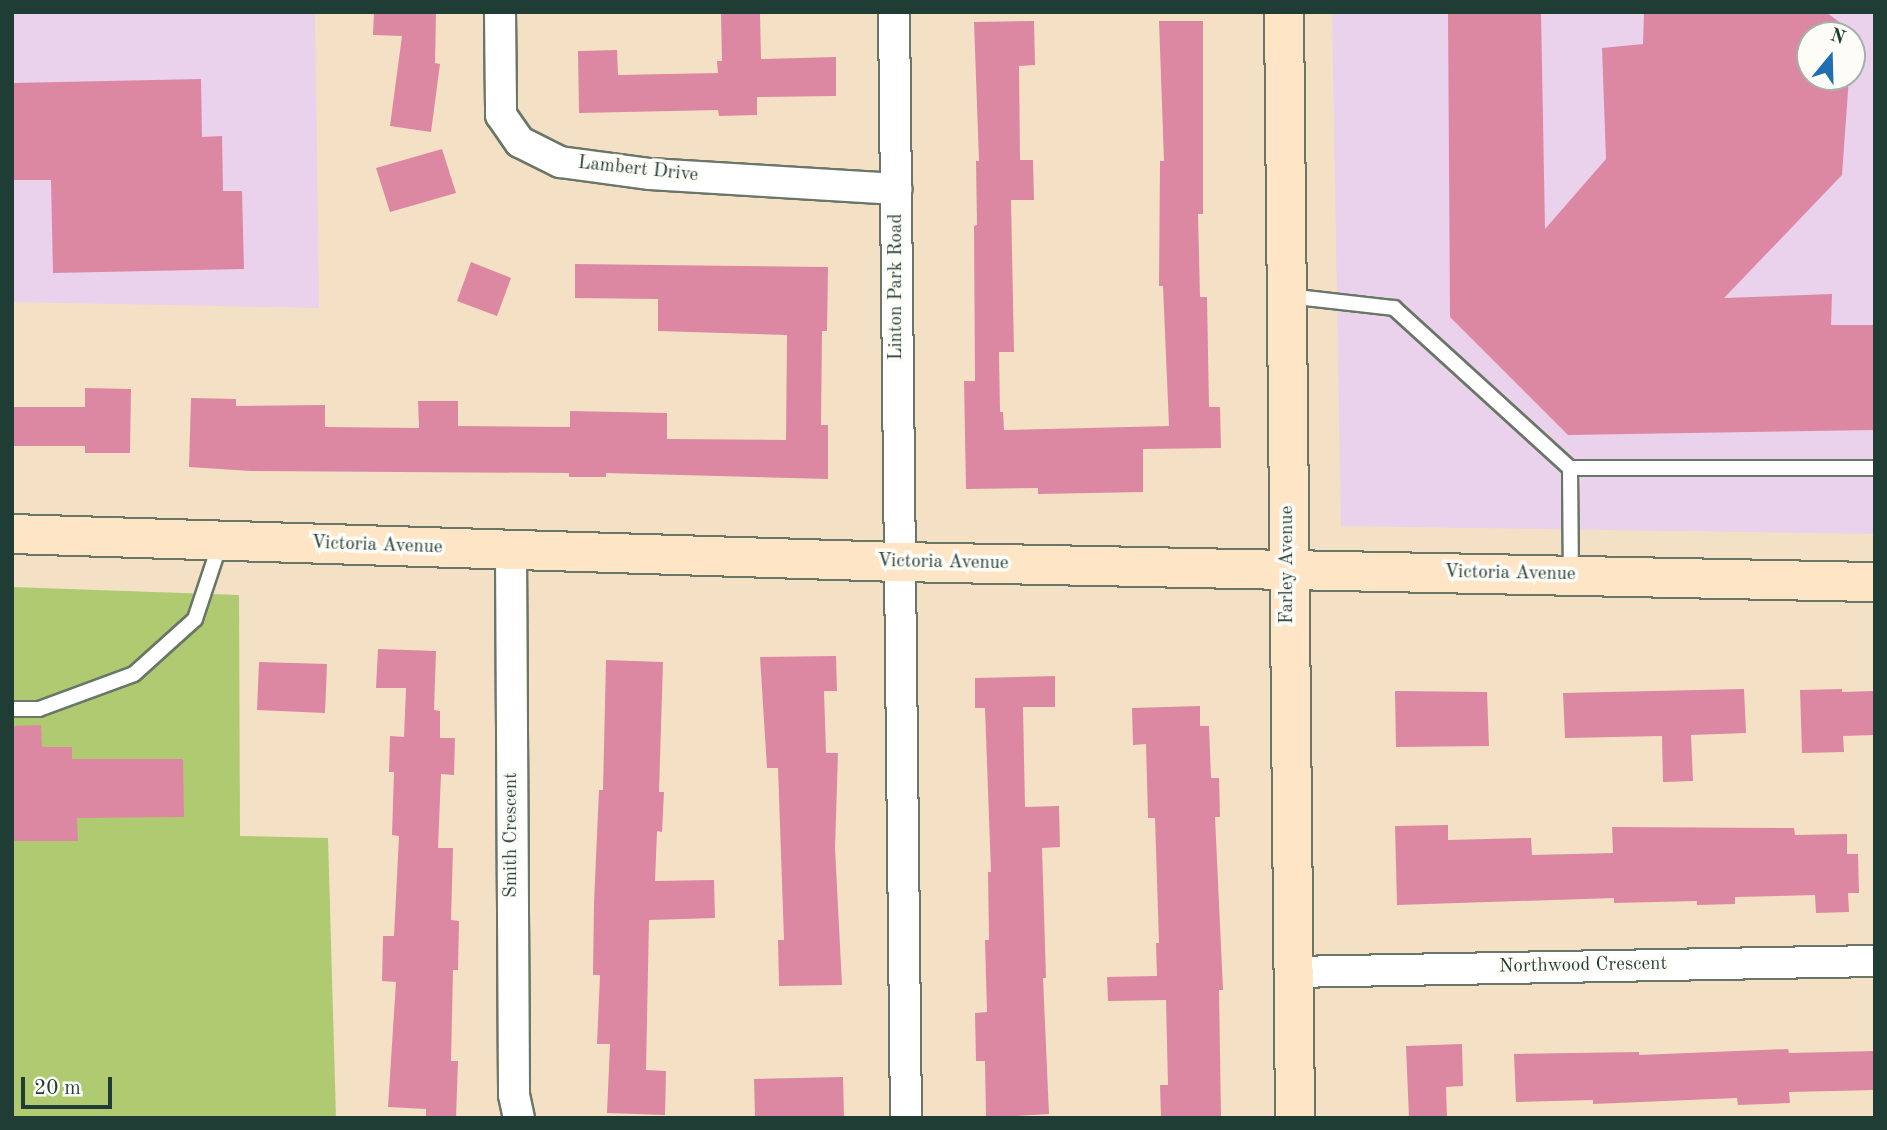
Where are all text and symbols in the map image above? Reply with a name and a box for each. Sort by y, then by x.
north arrow [1796,21,1866,91]
text: N [1827,26,1847,49]
street label: Lambert Drive [577,152,699,188]
street label: Linton Park Road [886,214,908,360]
street label: Farley Avenue [1277,506,1299,624]
street label: Victoria Avenue [311,532,443,560]
street label: Victoria Avenue [877,550,1009,576]
street label: Victoria Avenue [1444,561,1576,587]
street label: Smith Crescent [501,772,523,898]
street label: Northwood Crescent [1499,953,1667,979]
scale bar [24,1064,116,1108]
text: 20 m [34,1078,81,1099]

